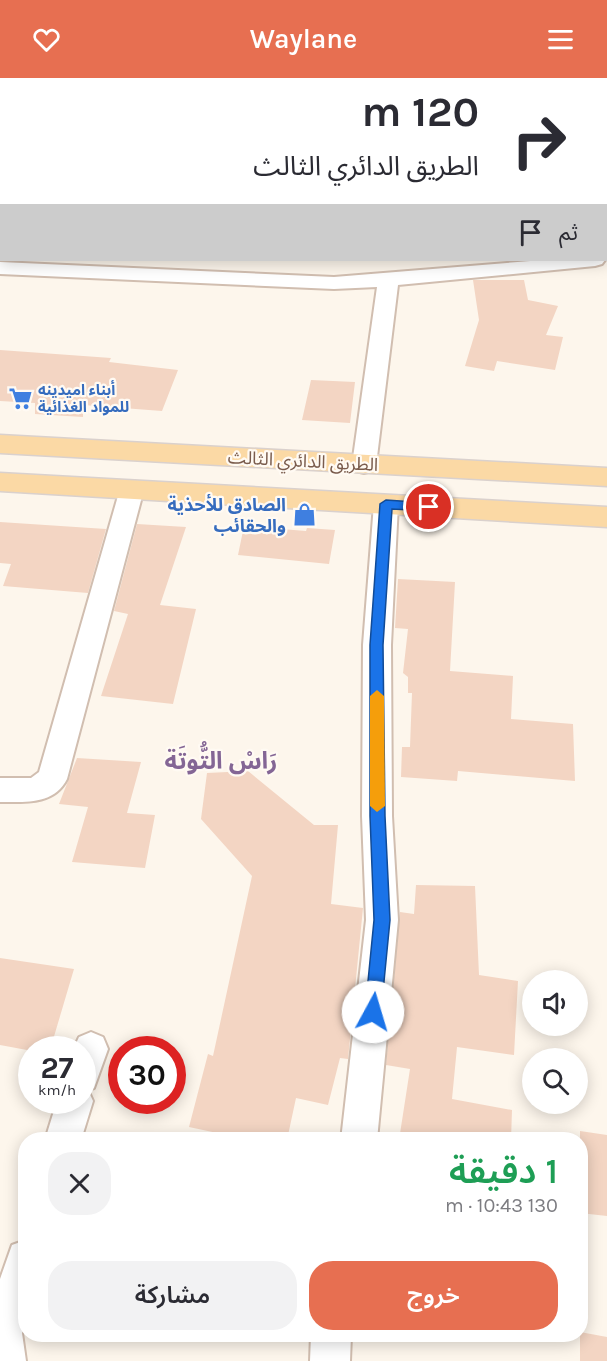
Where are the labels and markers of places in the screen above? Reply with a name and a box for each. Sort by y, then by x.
place label: أبناء اميدينه للمواد الغذائية [38,380,129,416]
supermarket icon: أبناء اميدينه للمواد الغذائية [7,386,33,412]
pin [403,481,454,532]
place label: الصادق للأحذية والحقائب [167,493,286,537]
shop icon: الصادق للأحذية والحقائب [291,502,317,528]

